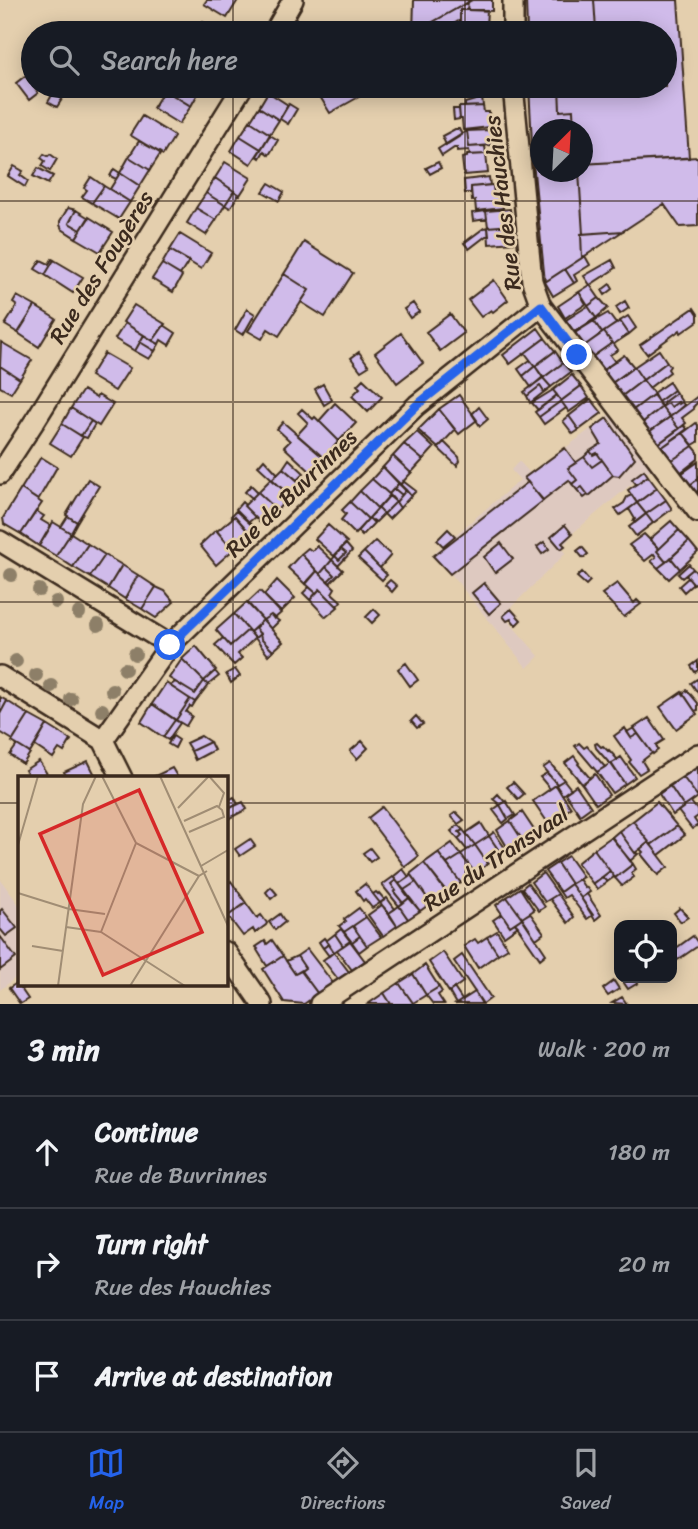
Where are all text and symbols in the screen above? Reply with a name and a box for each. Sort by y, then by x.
search box [21,21,677,98]
text: Search here [101,37,238,83]
icon: search [45,41,83,79]
street label: Rue des Hauchies [471,113,534,293]
north arrow [530,119,593,182]
street label: Rue des Fougères [38,182,165,352]
route end [561,339,592,370]
street label: Rue de Buvrinnes [215,419,368,568]
route start [154,629,185,660]
inset map [18,776,228,986]
street label: Rue du Transvaal [414,794,578,923]
map controls [614,920,677,983]
button: locate [614,920,677,983]
text: 3 min [28,1023,100,1077]
text: Walk · 200 m [538,1029,670,1070]
text: Continue [95,1109,198,1155]
text: 180 m [608,1132,670,1173]
icon: ahead [28,1133,66,1171]
text: Rue de Buvrinnes [95,1155,267,1196]
text: Turn right [95,1221,208,1267]
text: 20 m [619,1244,670,1285]
icon: right [28,1245,66,1283]
text: Rue des Hauchies [95,1267,271,1308]
text: Arrive at destination [95,1353,332,1399]
icon: arrive [28,1357,66,1395]
tab: Map [87,1444,125,1519]
tab: Directions [300,1444,386,1519]
tab: Saved [560,1444,611,1519]

